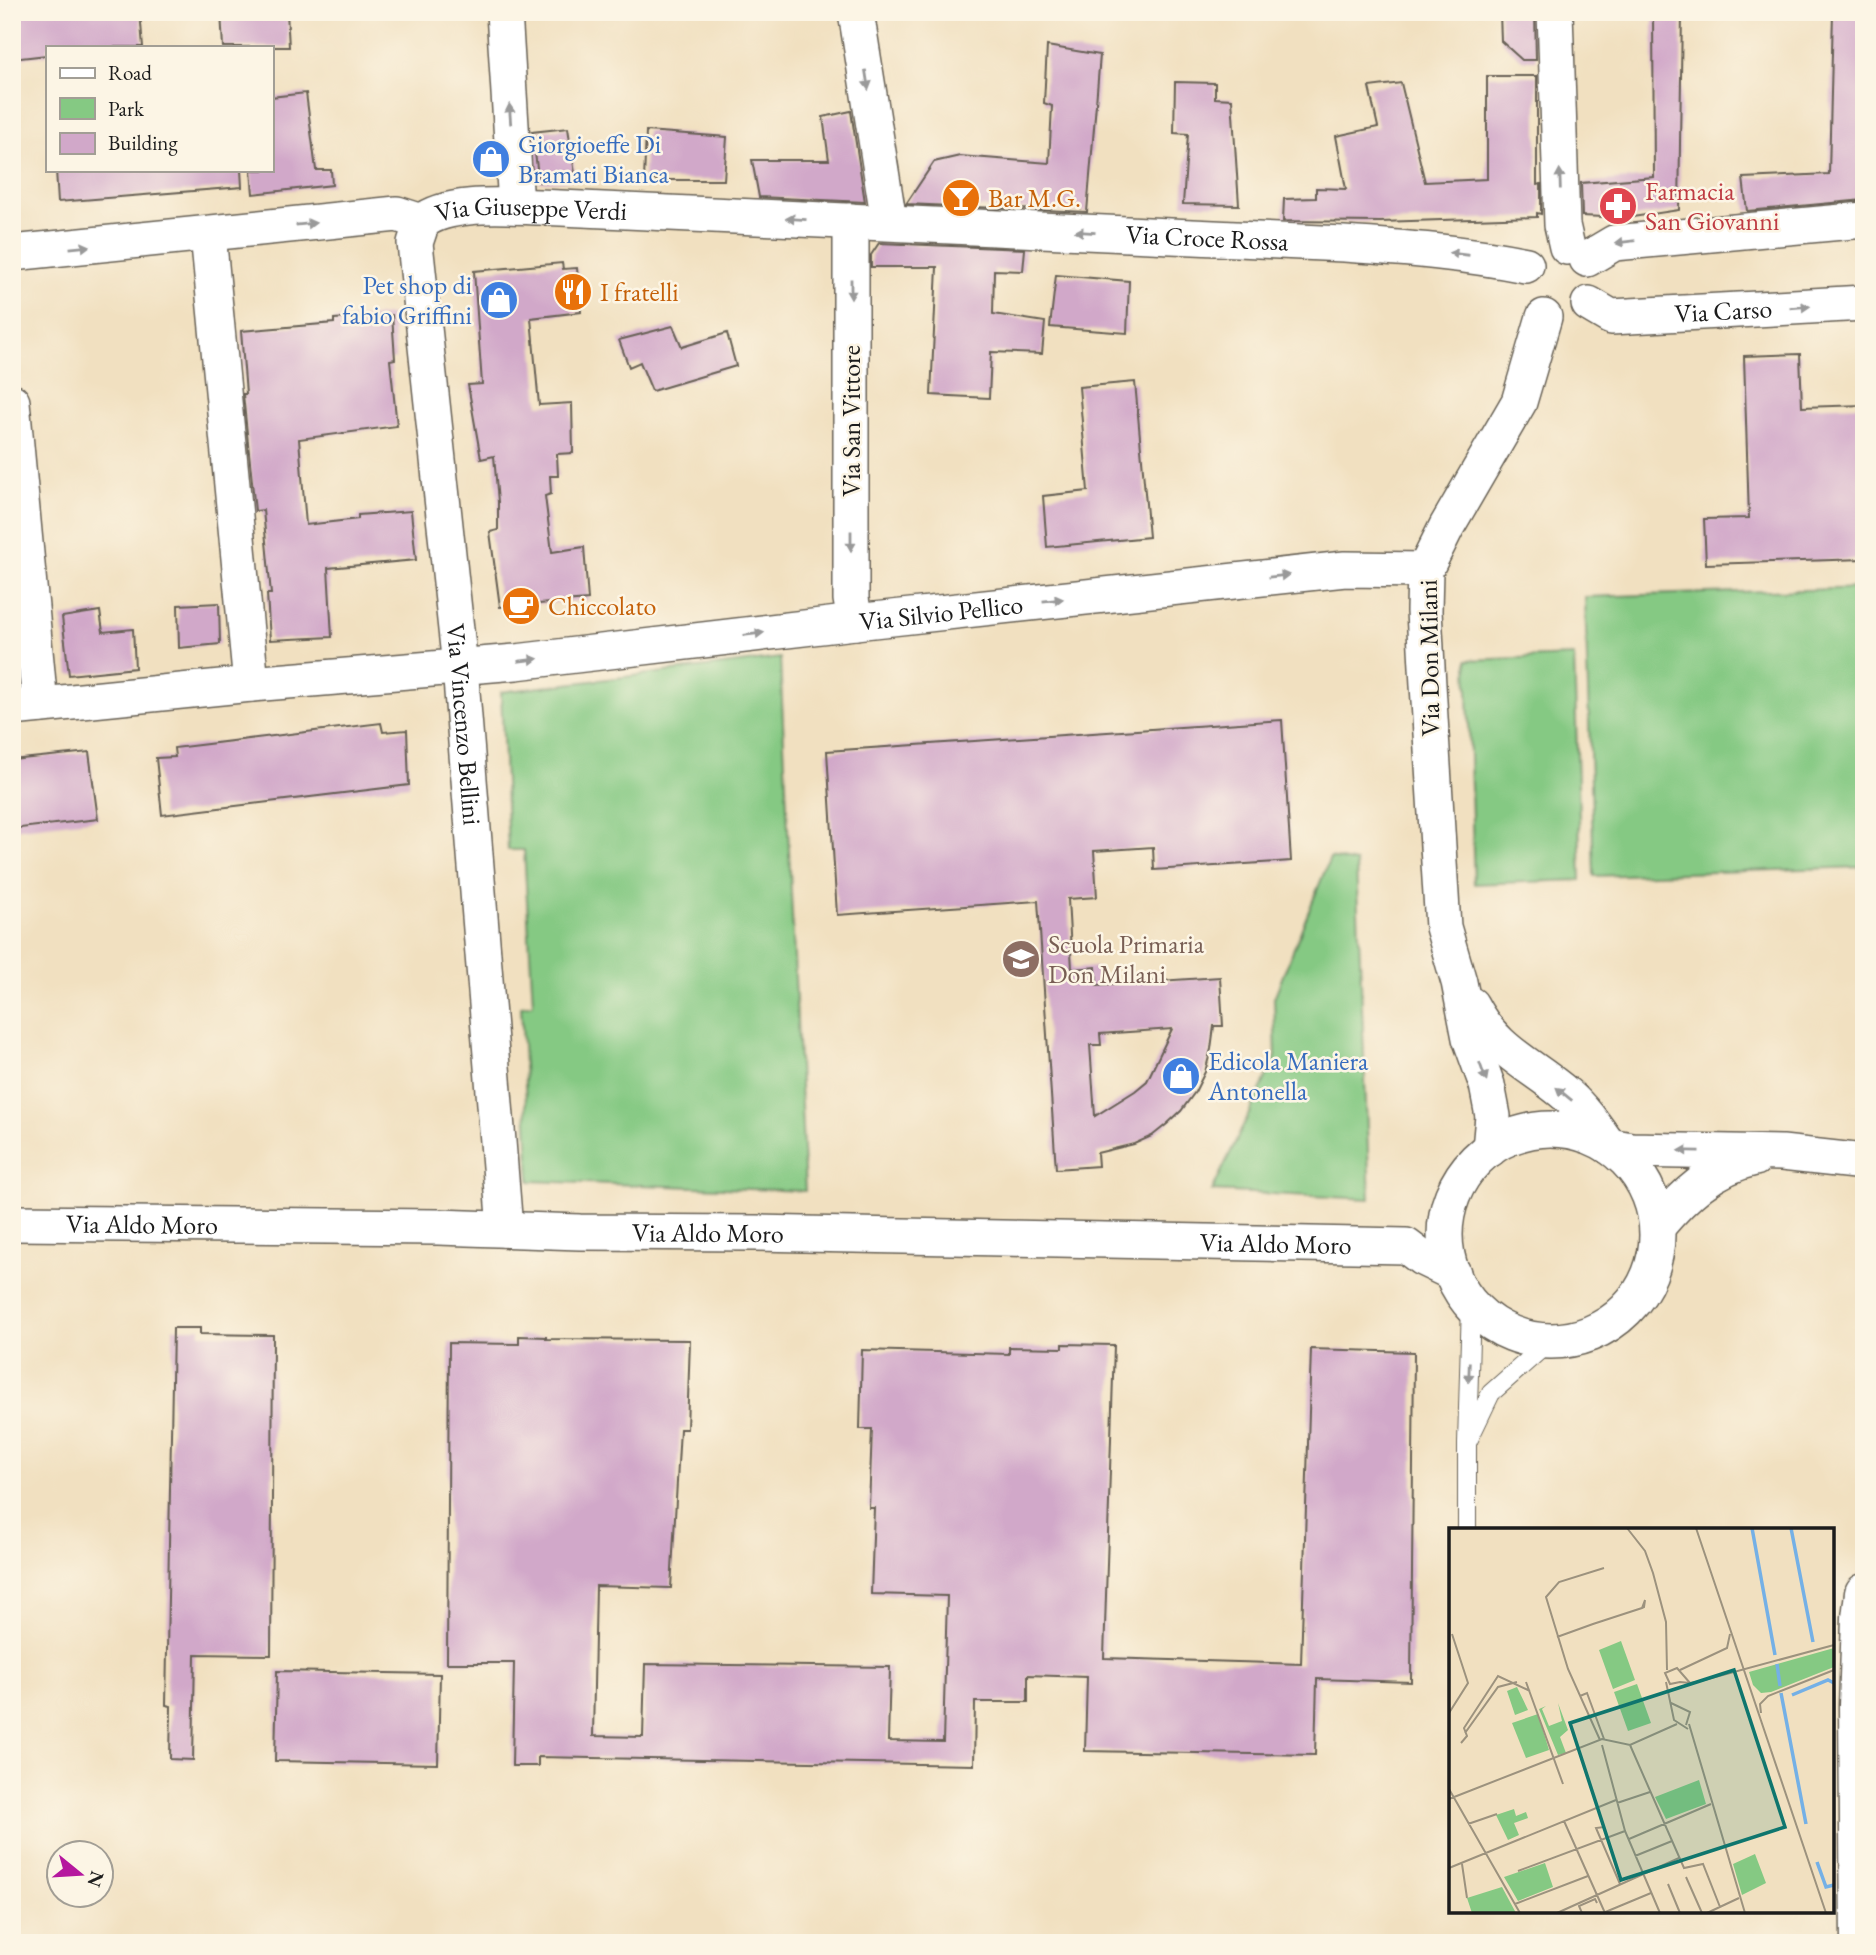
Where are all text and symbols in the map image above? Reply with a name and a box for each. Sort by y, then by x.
legend [46,46,273,172]
text: Road [108,59,152,86]
one-way arrow [861,69,872,91]
text: Park [108,95,145,122]
one-way arrow [504,103,515,125]
place label: Giorgioeffe Di Bramati Bianca [518,127,670,191]
text: Building [108,129,178,156]
shop icon: Giorgioeffe Di Bramati Bianca [470,138,512,180]
one-way arrow [1555,168,1566,190]
place label: Farmacia San Giovanni [1645,174,1779,238]
bar icon: Bar M.G. [940,177,982,219]
place label: Bar M.G. [988,181,1081,215]
pharmacy icon: Farmacia San Giovanni [1597,185,1639,227]
street label: Via Giuseppe Verdi [431,189,628,230]
one-way arrow [785,213,807,224]
street label: Via Croce Rossa [1125,217,1290,258]
one-way arrow [296,218,318,229]
one-way arrow [1074,226,1096,237]
one-way arrow [1614,237,1636,248]
one-way arrow [69,241,91,252]
one-way arrow [1448,249,1470,260]
place label: Pet shop di fabio Griffini [342,268,472,332]
restaurant icon: I fratelli [552,271,594,313]
place label: I fratelli [600,275,679,309]
one-way arrow [845,278,857,300]
shop icon: Pet shop di fabio Griffini [478,279,520,321]
street label: Via Carso [1674,291,1773,330]
one-way arrow [1789,301,1811,312]
street label: Via San Vittore [834,345,868,497]
one-way arrow [845,530,857,552]
one-way arrow [1268,570,1290,581]
street label: Via Don Milani [1411,579,1447,737]
cafe icon: Chiccolato [500,585,542,627]
street label: Via Silvio Pellico [857,587,1025,638]
place label: Chiccolato [548,589,656,623]
one-way arrow [1042,594,1064,605]
street label: Via Vincenzo Bellini [438,622,490,826]
one-way arrow [743,628,765,639]
one-way arrow [517,655,539,666]
place label: Scuola Primaria Don Milani [1048,927,1205,991]
school or university icon: Scuola Primaria Don Milani [1000,938,1042,980]
place label: Edicola Maniera Antonella [1207,1044,1369,1108]
shop icon: Edicola Maniera Antonella [1160,1055,1202,1097]
one-way arrow [1477,1061,1488,1082]
one-way arrow [1556,1087,1574,1102]
one-way arrow [1678,1145,1700,1157]
street label: Via Aldo Moro [66,1207,218,1242]
street label: Via Aldo Moro [632,1215,784,1251]
street label: Via Aldo Moro [1200,1225,1352,1262]
one-way arrow [1463,1361,1474,1383]
inset map [1449,1528,1834,1913]
north arrow [46,1840,116,1910]
text: N [81,1868,110,1891]

